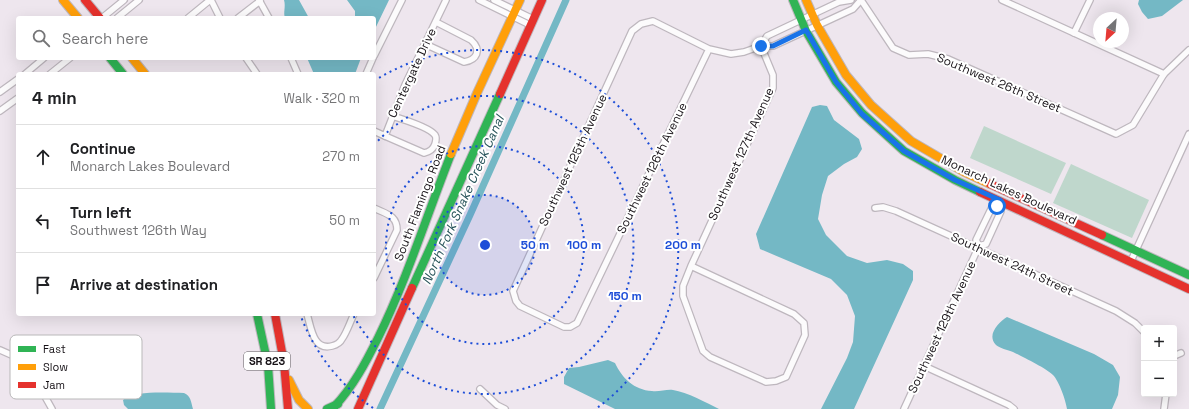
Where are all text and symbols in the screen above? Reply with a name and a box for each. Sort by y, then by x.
north arrow [1093,12,1129,48]
search box [16,16,376,60]
street label: Centergate Drive [384,26,440,120]
icon: search [30,27,52,49]
text: Search here [62,29,148,48]
route end [752,37,770,55]
street label: Southwest 26th Street [934,50,1064,116]
street label: Southwest 127th Avenue [705,85,777,223]
text: 4 min [32,87,77,109]
text: Walk · 320 m [283,90,360,107]
street label: Southwest 125th Avenue [535,91,611,229]
street label: Southwest 126th Avenue [613,100,691,236]
water label: North Fork Snake Creek Canal [418,111,509,287]
text: Continue [70,139,136,158]
street label: South Flamingo Road [391,143,449,263]
icon: ahead [32,146,54,168]
text: 270 m [322,148,360,165]
street label: Monarch Lakes Boulevard [939,152,1079,228]
text: Monarch Lakes Boulevard [70,158,230,175]
route start [988,197,1006,215]
text: Turn left [70,203,132,222]
icon: left [32,210,54,232]
text: 50 m [329,212,360,229]
text: Southwest 126th Way [70,222,207,239]
street label: Southwest 24th Street [948,229,1076,299]
text: 50 m [521,237,549,253]
text: 100 m [567,237,601,253]
text: 200 m [665,237,701,253]
centre of rings [478,238,492,252]
street label: Southwest 129th Avenue [904,258,980,396]
icon: arrive [32,274,54,296]
text: Arrive at destination [70,275,218,294]
text: 150 m [608,288,642,304]
map controls [1141,325,1177,397]
button: + [1141,325,1177,361]
legend [10,335,142,399]
text: Fast [43,342,66,356]
road number: SR 823 [244,352,290,370]
text: Slow [43,360,68,374]
button: − [1141,361,1177,397]
text: Jam [43,378,65,392]

